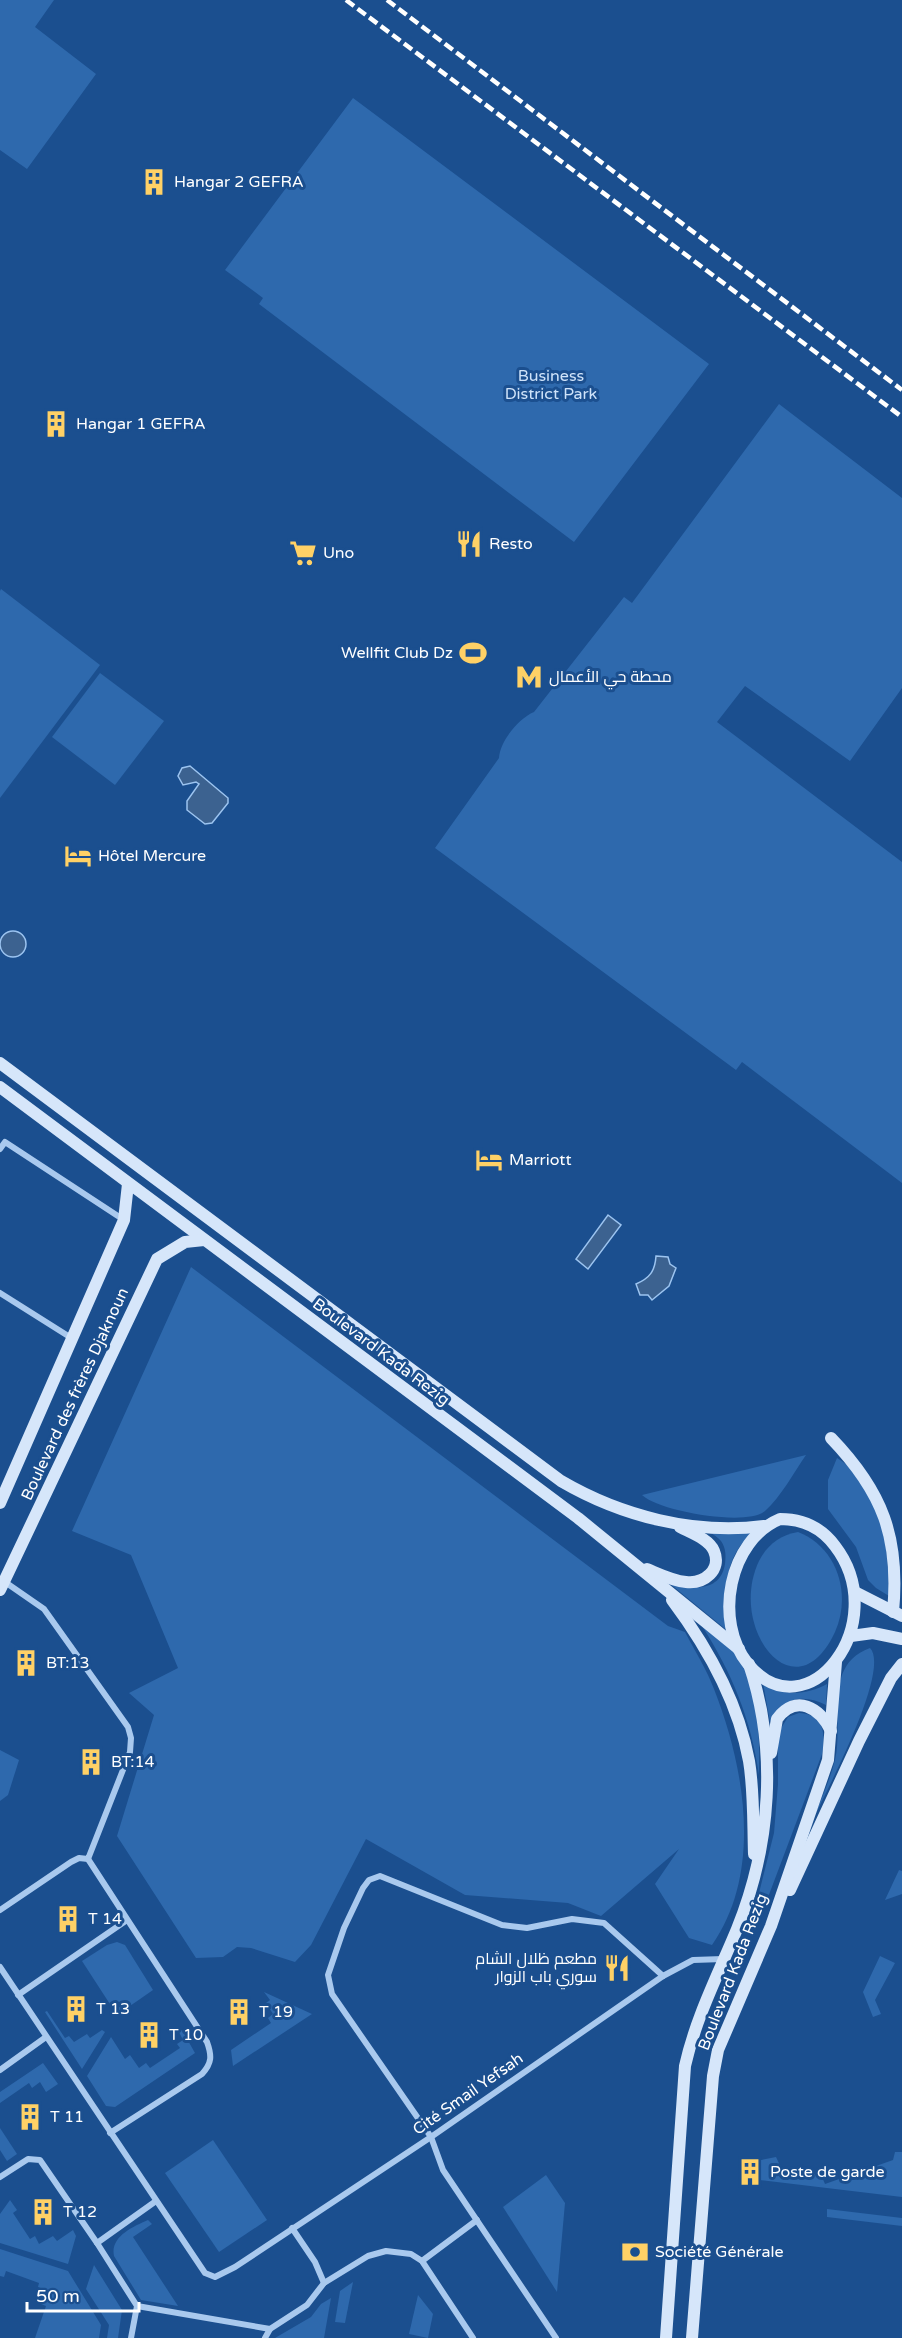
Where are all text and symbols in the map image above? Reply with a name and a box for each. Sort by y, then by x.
building icon: Hangar 2 GEFRA [139,167,169,197]
place label: Hangar 2 GEFRA [174,172,304,192]
park label: Business District Park [505,366,598,404]
building icon: Hangar 1 GEFRA [41,409,71,439]
place label: Hangar 1 GEFRA [76,414,206,434]
restaurant icon: Resto [454,529,484,559]
place label: Resto [489,534,533,554]
supermarket icon: Uno [288,538,318,568]
place label: Uno [323,543,354,563]
sports icon: Wellfit Club Dz [458,638,488,668]
place label: Wellfit Club Dz [341,643,453,663]
metro station icon: محطة حي الأعمال [514,662,544,692]
place label: محطة حي الأعمال [549,667,672,690]
hotel icon: Hôtel Mercure [63,841,93,871]
place label: Hôtel Mercure [98,846,206,866]
hotel icon: Marriott [474,1145,504,1175]
place label: Marriott [509,1150,572,1170]
street label: Boulevard des frères Djaknoun [17,1284,133,1504]
street label: Boulevard Kada Rezig [309,1294,453,1410]
building icon: BT:13 [11,1648,41,1678]
place label: BT:13 [46,1653,90,1673]
building icon: BT:14 [76,1747,106,1777]
place label: BT:14 [111,1752,155,1772]
street label: Boulevard Kada Rezig [694,1891,772,2053]
building icon: T 14 [53,1904,83,1934]
place label: T 14 [88,1909,122,1929]
place label: مطعم ظلال الشام سوري باب الزوار [475,1949,597,1990]
restaurant icon: مطعم ظلال الشام سوري باب الزوار [602,1953,632,1983]
building icon: T 13 [61,1994,91,2024]
building icon: T 19 [224,1997,254,2027]
place label: T 13 [96,1999,130,2019]
place label: T 19 [259,2002,293,2022]
building icon: T 10 [134,2020,164,2050]
place label: T 10 [169,2025,203,2045]
street label: Cité Smail Yefsah [409,2048,527,2140]
building icon: T 11 [15,2102,45,2132]
place label: T 11 [50,2107,84,2127]
building icon: Poste de garde [735,2157,765,2187]
place label: Poste de garde [770,2162,885,2182]
building icon: T 12 [28,2197,58,2227]
place label: T 12 [63,2202,97,2222]
bank icon: Société Générale [620,2237,650,2267]
place label: Société Générale [655,2242,784,2262]
scale bar [27,2275,140,2313]
text: 50 m [36,2285,80,2307]

